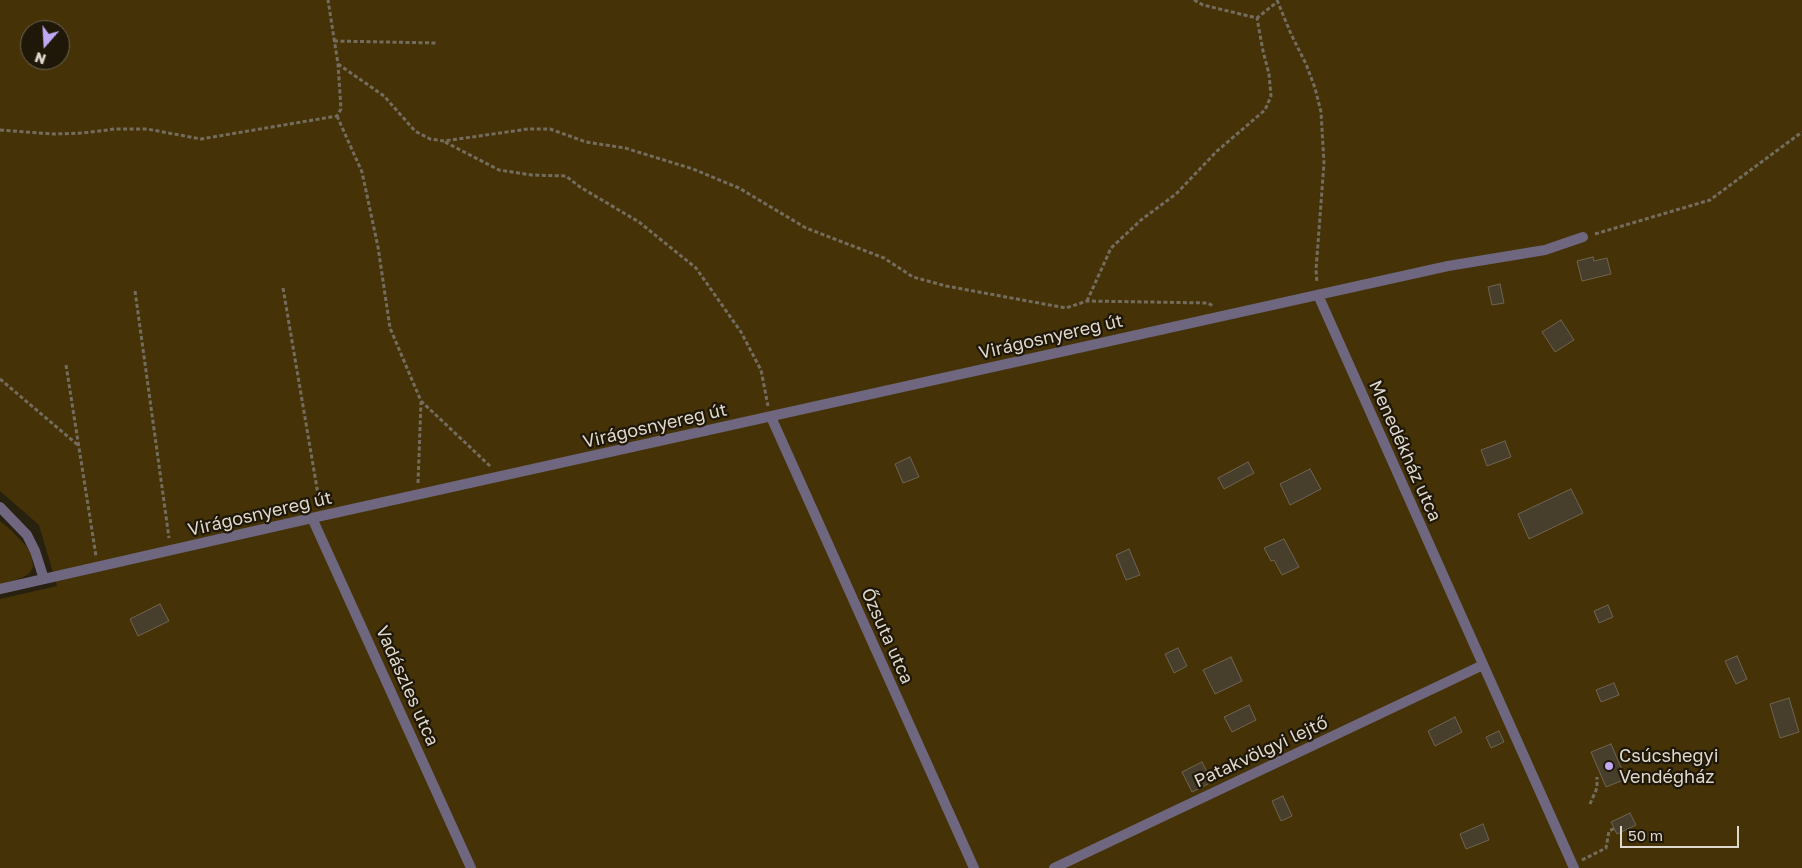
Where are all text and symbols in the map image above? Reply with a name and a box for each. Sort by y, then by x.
north arrow [20,20,70,70]
text: N [32,49,48,68]
street label: Virágosnyereg út [977,310,1125,364]
street label: Menedékház utca [1364,377,1446,525]
street label: Virágosnyereg út [581,399,729,453]
street label: Virágosnyereg út [186,487,334,541]
street label: Őzsuta utca [856,585,918,687]
street label: Vadászles utca [371,623,443,749]
street label: Patakvölgyi lejtő [1191,712,1331,792]
place label: Csúcshegyi Vendégház [1619,745,1719,788]
marker: Csúcshegyi Vendégház [1603,760,1615,772]
scale bar [1622,816,1741,848]
text: 50 m [1628,826,1663,844]

